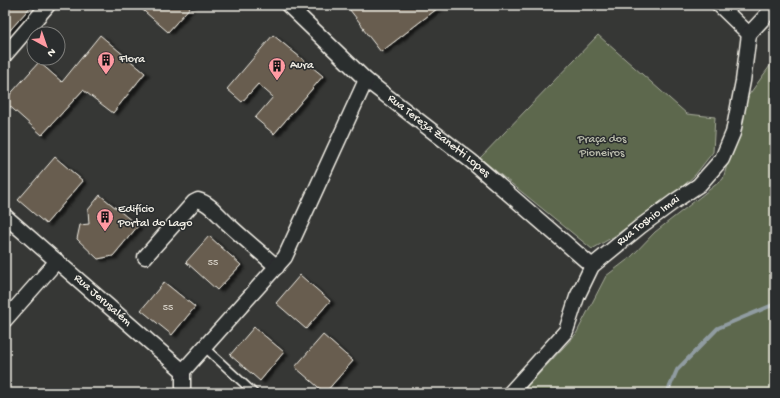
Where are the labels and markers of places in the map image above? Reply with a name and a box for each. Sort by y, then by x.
building icon: Flora [96,50,116,75]
place label: Flora [118,53,145,67]
building icon: Aura [267,56,287,81]
place label: Aura [290,59,314,73]
place label: Edifício Portal do Lago [117,203,192,231]
building icon: Edifício Portal do Lago [95,207,115,232]

